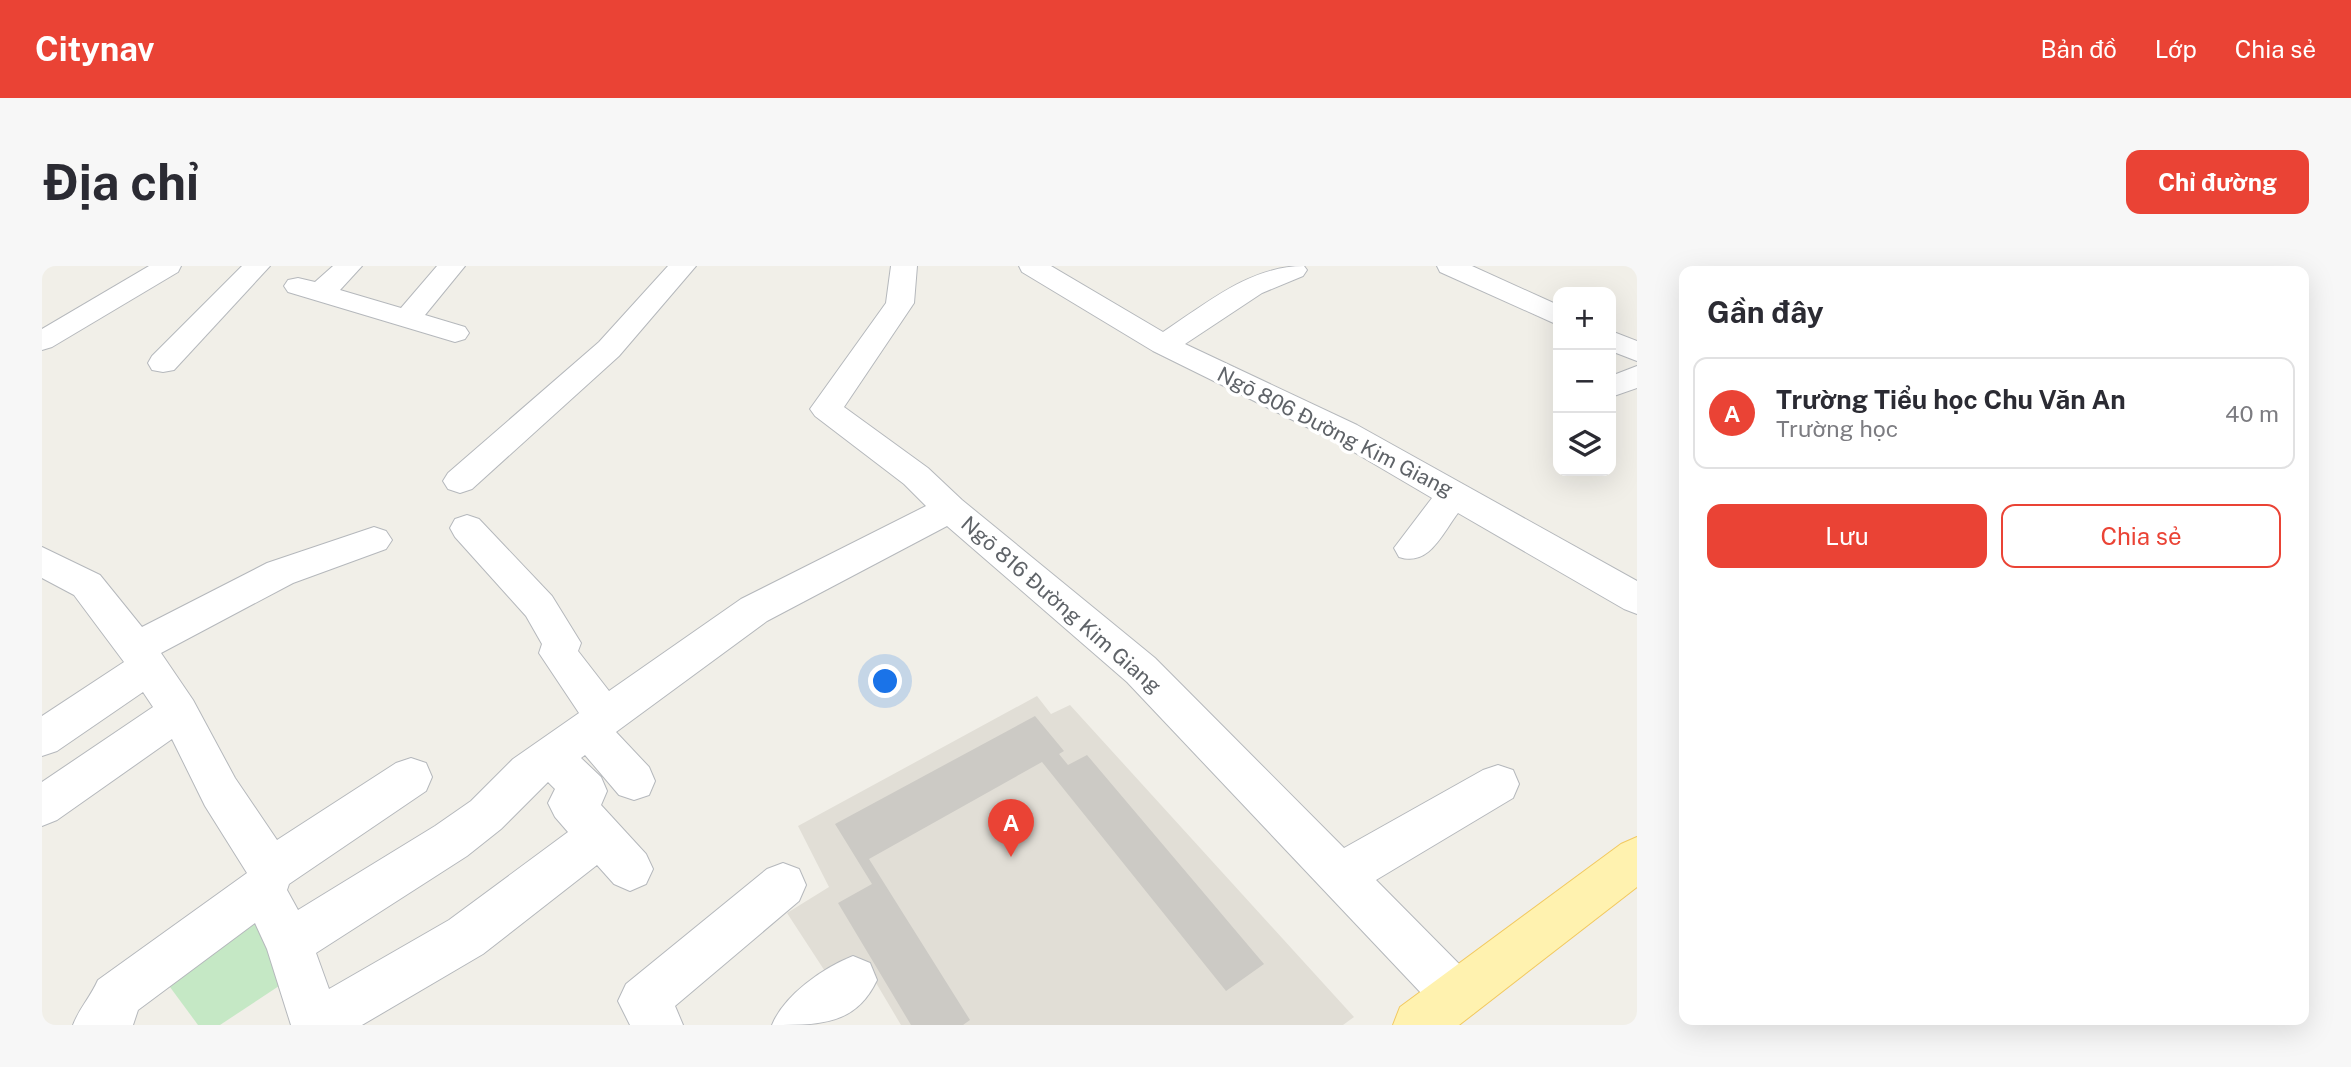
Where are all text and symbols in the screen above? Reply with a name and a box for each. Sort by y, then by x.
text: Citynav [35,30,155,68]
text: Bản đồ [2040,35,2117,63]
text: Lớp [2155,35,2197,63]
text: Chia sẻ [2235,35,2316,63]
button: Chỉ đường [2126,150,2309,214]
text: Địa chỉ [42,153,199,211]
map controls [1553,287,1616,476]
button: + [1553,287,1616,350]
text: Gần đây [1707,294,1824,330]
button: − [1553,350,1616,413]
street label: Ngõ 806 Đường Kim Giang [1213,361,1457,502]
text: Trường Tiểu học Chu Văn An [1776,384,2126,415]
text: A [1724,400,1740,427]
text: 40 m [2225,400,2279,427]
button: layers [1553,413,1616,476]
text: Trường học [1776,415,1898,442]
button: Lưu [1707,504,1987,568]
button: Chia sẻ [2001,504,2281,568]
street label: Ngõ 816 Đường Kim Giang [956,511,1166,698]
your location [868,664,902,698]
pin: A [988,799,1034,857]

